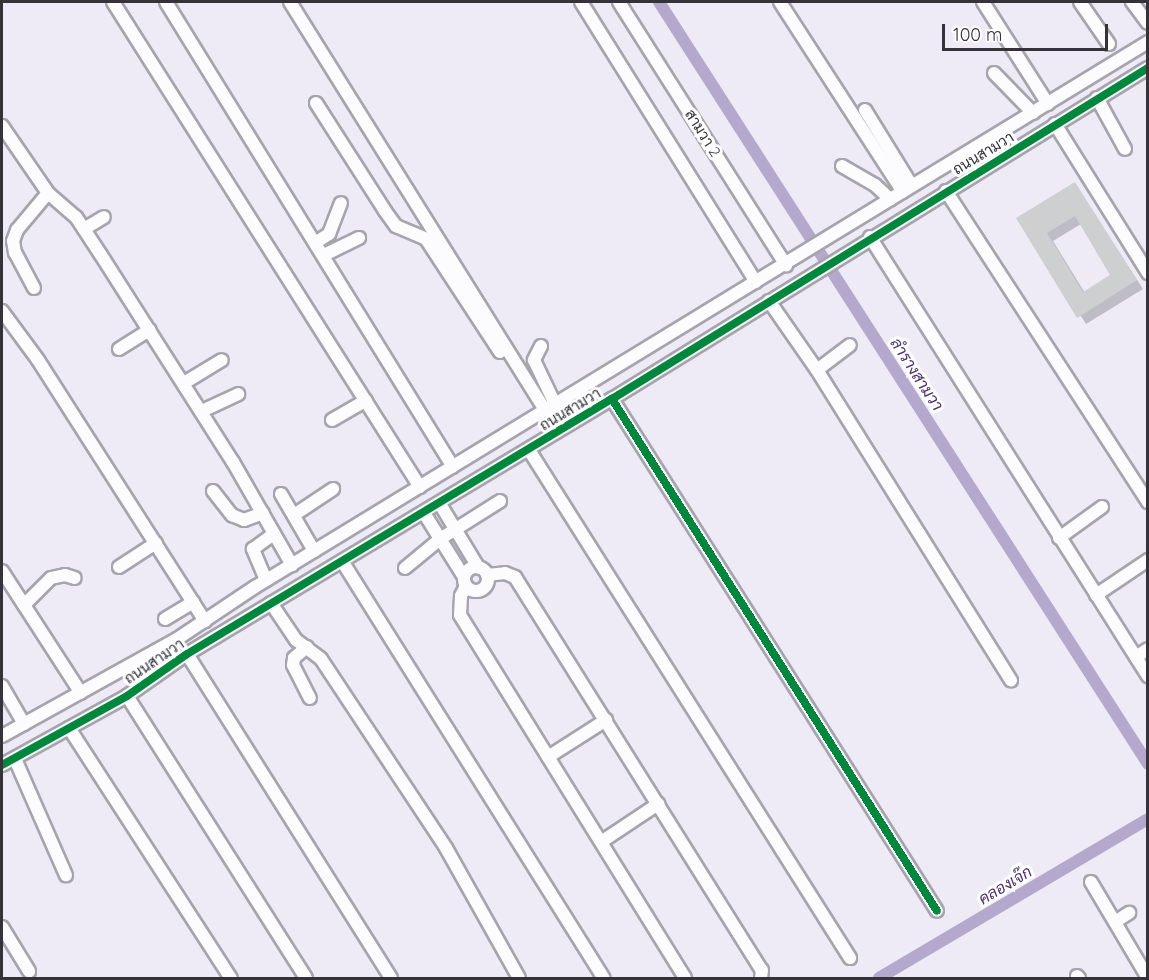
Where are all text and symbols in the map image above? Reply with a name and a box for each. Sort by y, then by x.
scale bar [945,12,1112,50]
text: 100 m [953,23,1002,46]
street label: สามวา 2 [681,106,725,160]
street label: ถนนสามวา [949,128,1017,178]
water label: ลำรางสามวา [886,334,948,414]
street label: ถนนสามวา [536,384,604,434]
street label: ถนนสามวา [121,635,187,687]
water label: คลองเจ๊ก [975,862,1035,908]

